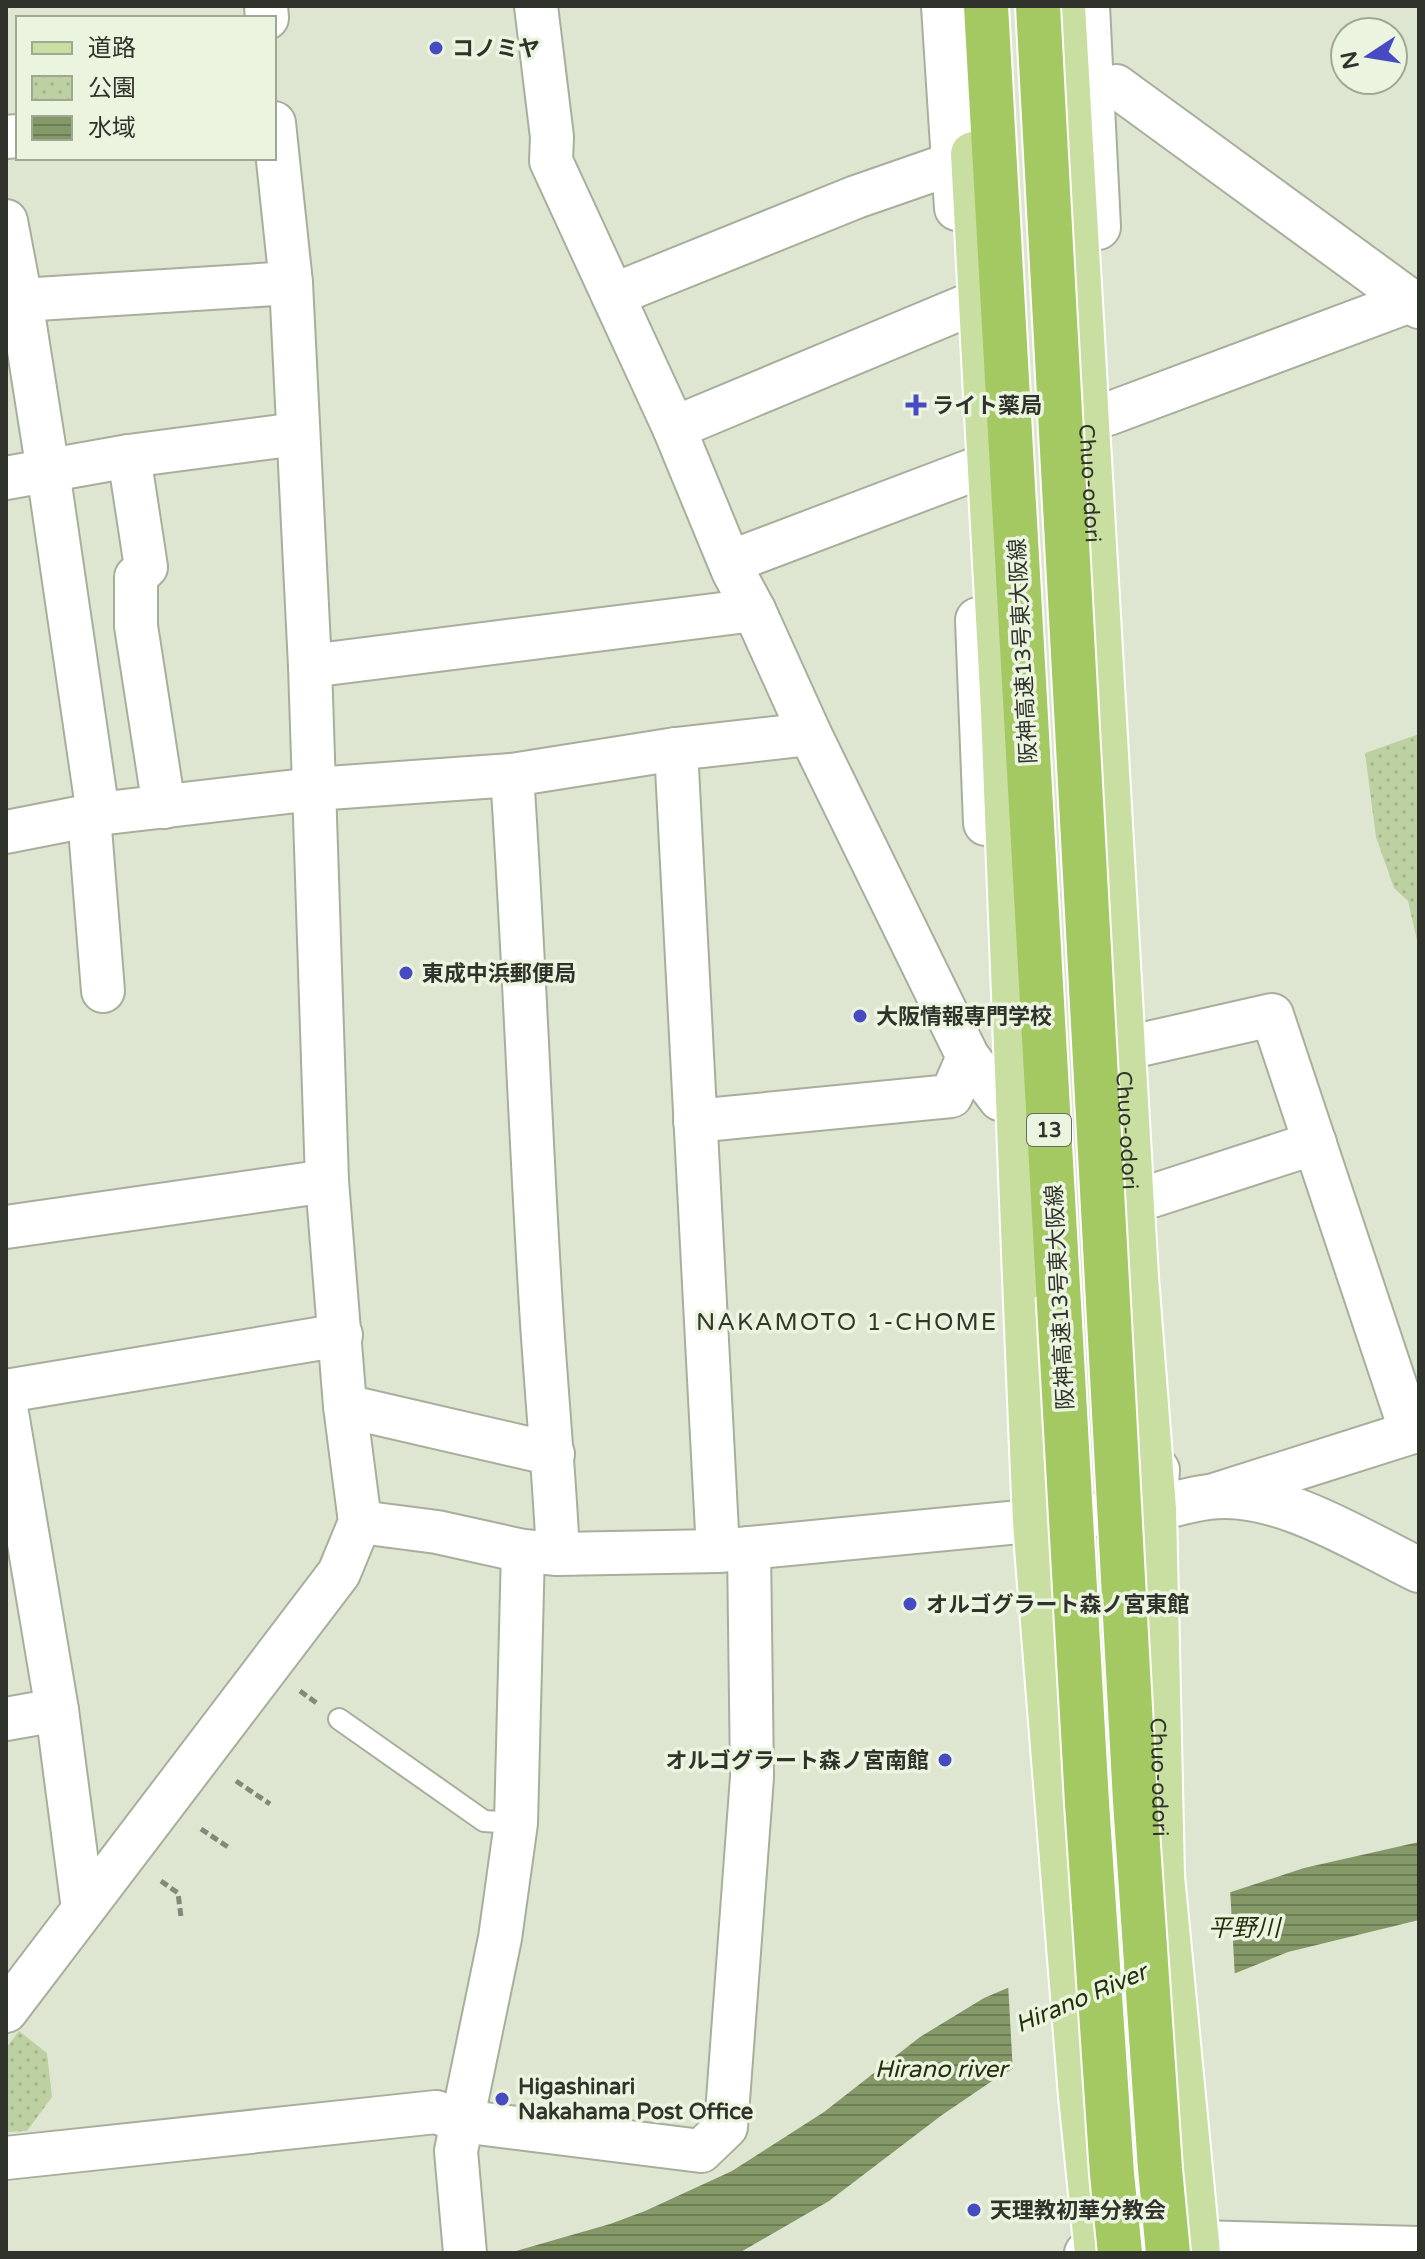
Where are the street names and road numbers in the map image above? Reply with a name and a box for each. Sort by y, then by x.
street label: Chuo-odori [1073,423,1106,543]
street label: 阪神高速13号東大阪線 [1004,538,1042,764]
street label: Chuo-odori [1110,1070,1143,1190]
road number: 13 [1027,1114,1071,1146]
street label: 阪神高速13号東大阪線 [1041,1184,1079,1410]
street label: Chuo-odori [1145,1717,1173,1837]

